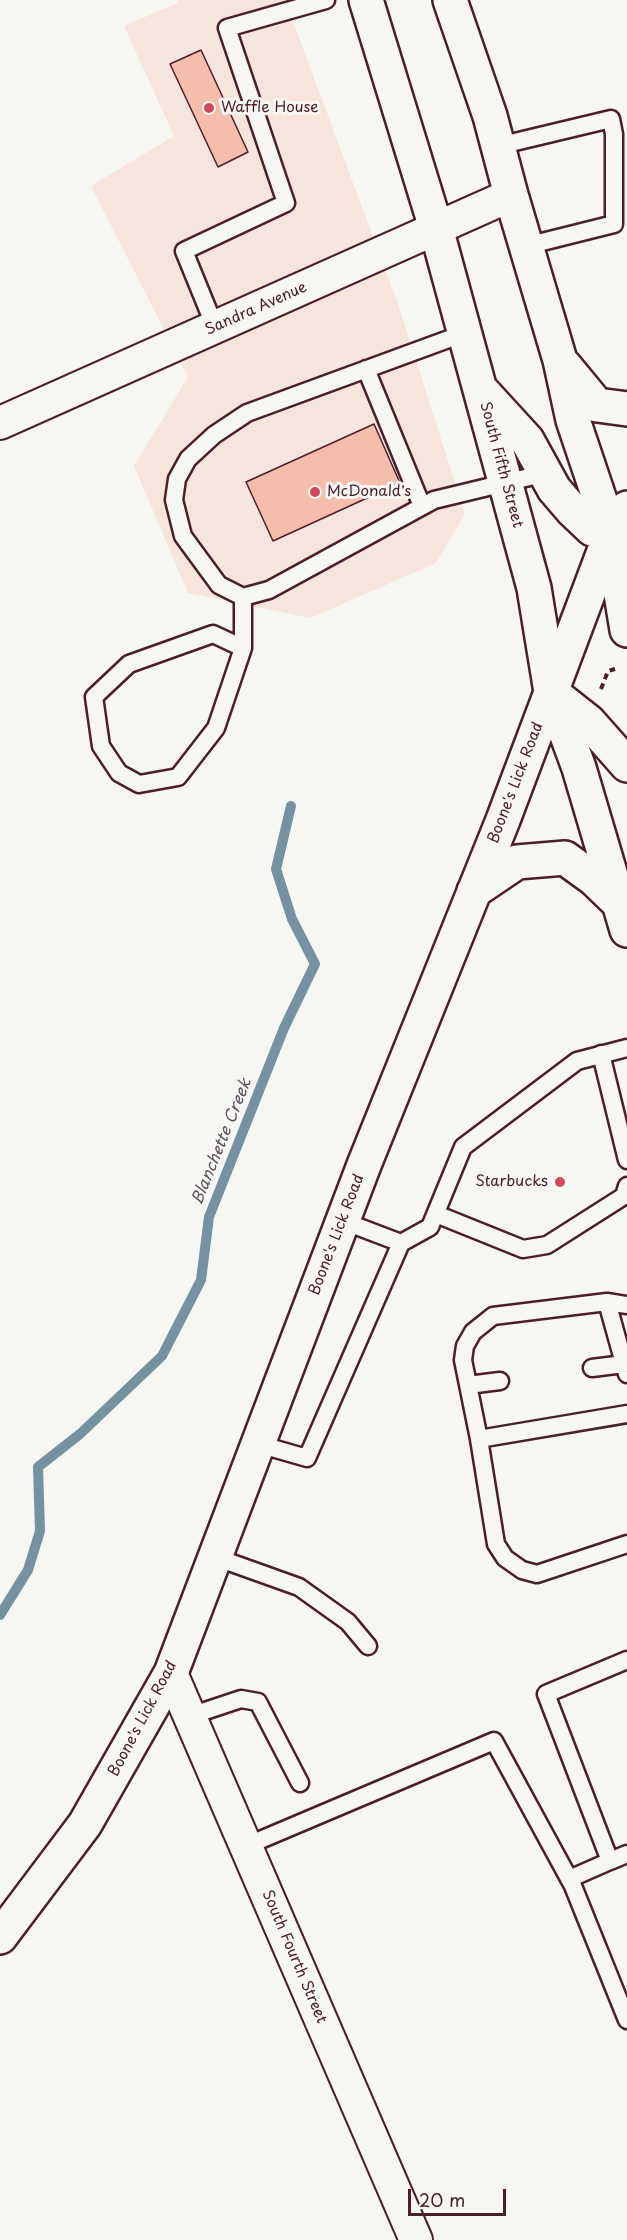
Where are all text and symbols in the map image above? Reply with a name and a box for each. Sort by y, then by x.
place label: Waffle House [221,99,318,117]
marker: Waffle House [202,101,216,115]
street label: Sandra Avenue [202,279,310,339]
street label: South Fifth Street [476,400,526,530]
place label: McDonald's [327,483,411,501]
marker: McDonald's [308,485,322,499]
street label: Boone's Lick Road [485,720,547,846]
water label: Blanchette Creek [188,1076,256,1208]
street label: Boone's Lick Road [306,1172,368,1298]
place label: Starbucks [475,1173,548,1191]
marker: Starbucks [553,1175,567,1189]
street label: Boone's Lick Road [105,1658,181,1780]
street label: South Fourth Street [258,1888,330,2026]
scale bar [411,2177,508,2215]
text: 20 m [419,2186,465,2213]

